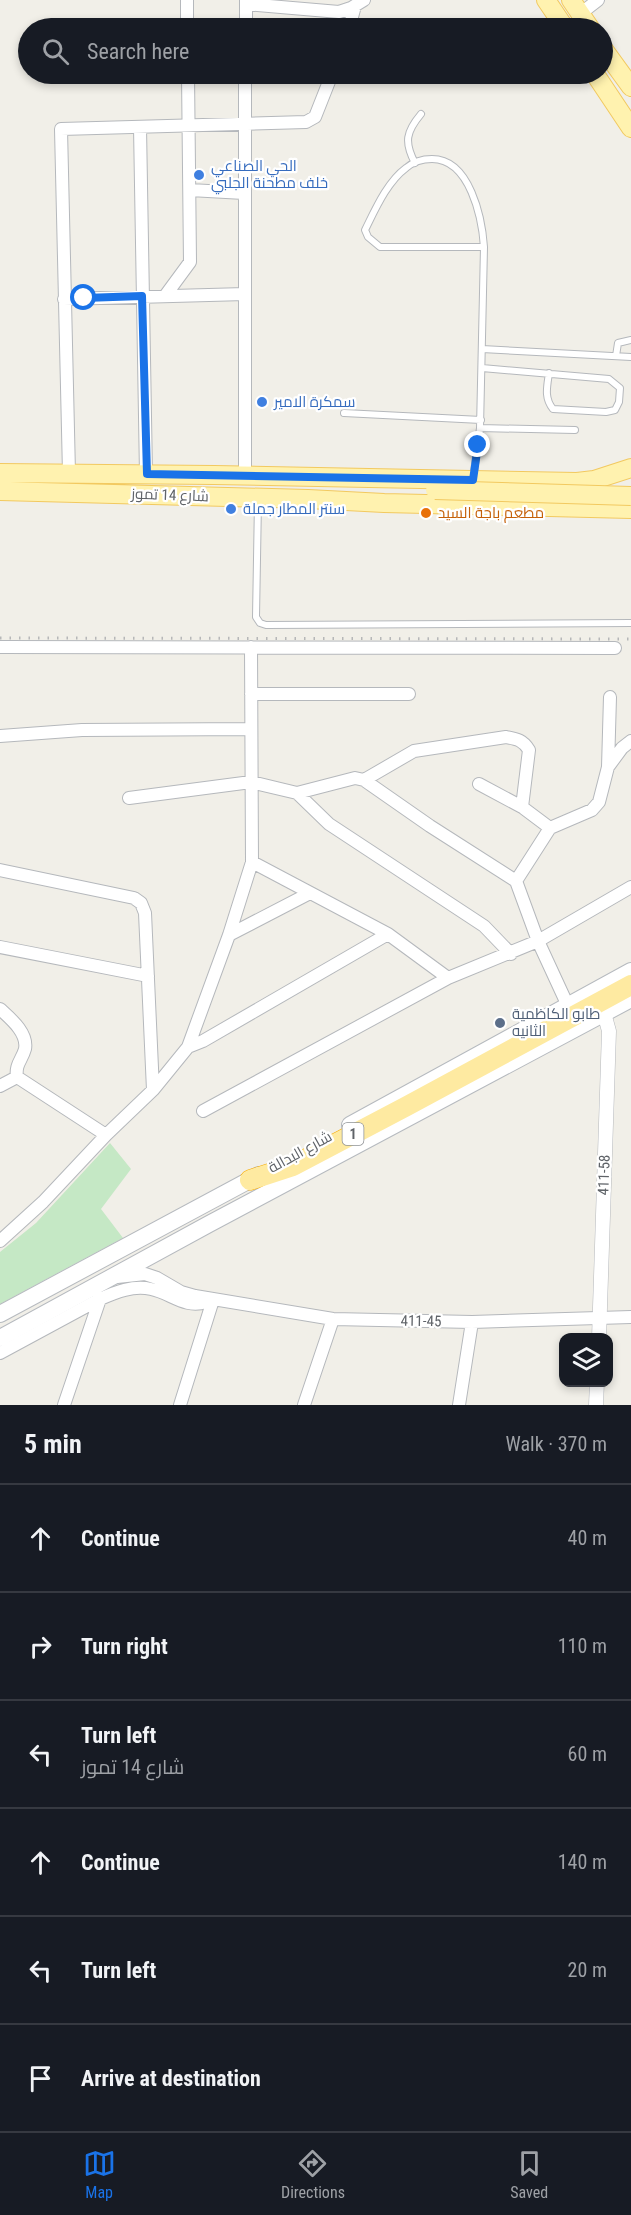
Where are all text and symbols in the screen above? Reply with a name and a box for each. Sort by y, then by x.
search box [18,18,613,84]
icon: search [39,35,72,68]
text: Search here [87,39,189,64]
place label: الحي الصناعي خلف مطحنة الجلبي [211,157,328,195]
marker: الحي الصناعي خلف مطحنة الجلبي [192,168,206,182]
route start [70,284,96,310]
place label: سمكرة الامير [273,393,355,411]
marker: سمكرة الامير [255,395,269,409]
route end [464,431,490,457]
street label: شارع 14 تموز [130,485,209,507]
place label: سنتر المطار جملة [243,500,345,518]
marker: سنتر المطار جملة [224,502,238,516]
place label: مطعم باجة السيد [438,504,544,523]
marker: مطعم باجة السيد [419,506,433,520]
place label: طابو الكاظمية الثانيه [512,1005,601,1040]
marker: طابو الكاظمية الثانيه [493,1016,507,1030]
road number: 1 [342,1123,364,1145]
street label: شارع البدالة [265,1127,336,1179]
street label: 411-58 [594,1154,614,1196]
street label: 411-45 [400,1312,442,1330]
map controls [559,1333,613,1387]
button: layers [559,1333,613,1387]
text: 5 min [24,1429,82,1459]
text: Walk · 370 m [506,1432,607,1456]
icon: ahead [24,1522,57,1555]
text: Continue [81,1526,160,1551]
text: 40 m [568,1526,607,1550]
icon: right [24,1630,57,1663]
text: Turn right [81,1634,168,1659]
text: 110 m [558,1634,607,1658]
text: Turn left [81,1723,156,1748]
icon: left [24,1738,57,1771]
text: 60 m [568,1742,607,1766]
text: شارع 14 تموز [81,1755,184,1779]
icon: ahead [24,1846,57,1879]
text: Continue [81,1850,160,1875]
text: 140 m [558,1850,607,1874]
icon: left [24,1954,57,1987]
text: Turn left [81,1958,156,1983]
text: 20 m [568,1958,607,1982]
icon: arrive [24,2062,57,2095]
text: Arrive at destination [81,2066,261,2091]
tab: Map [83,2147,116,2202]
tab: Directions [281,2147,345,2202]
tab: Saved [510,2147,548,2202]

